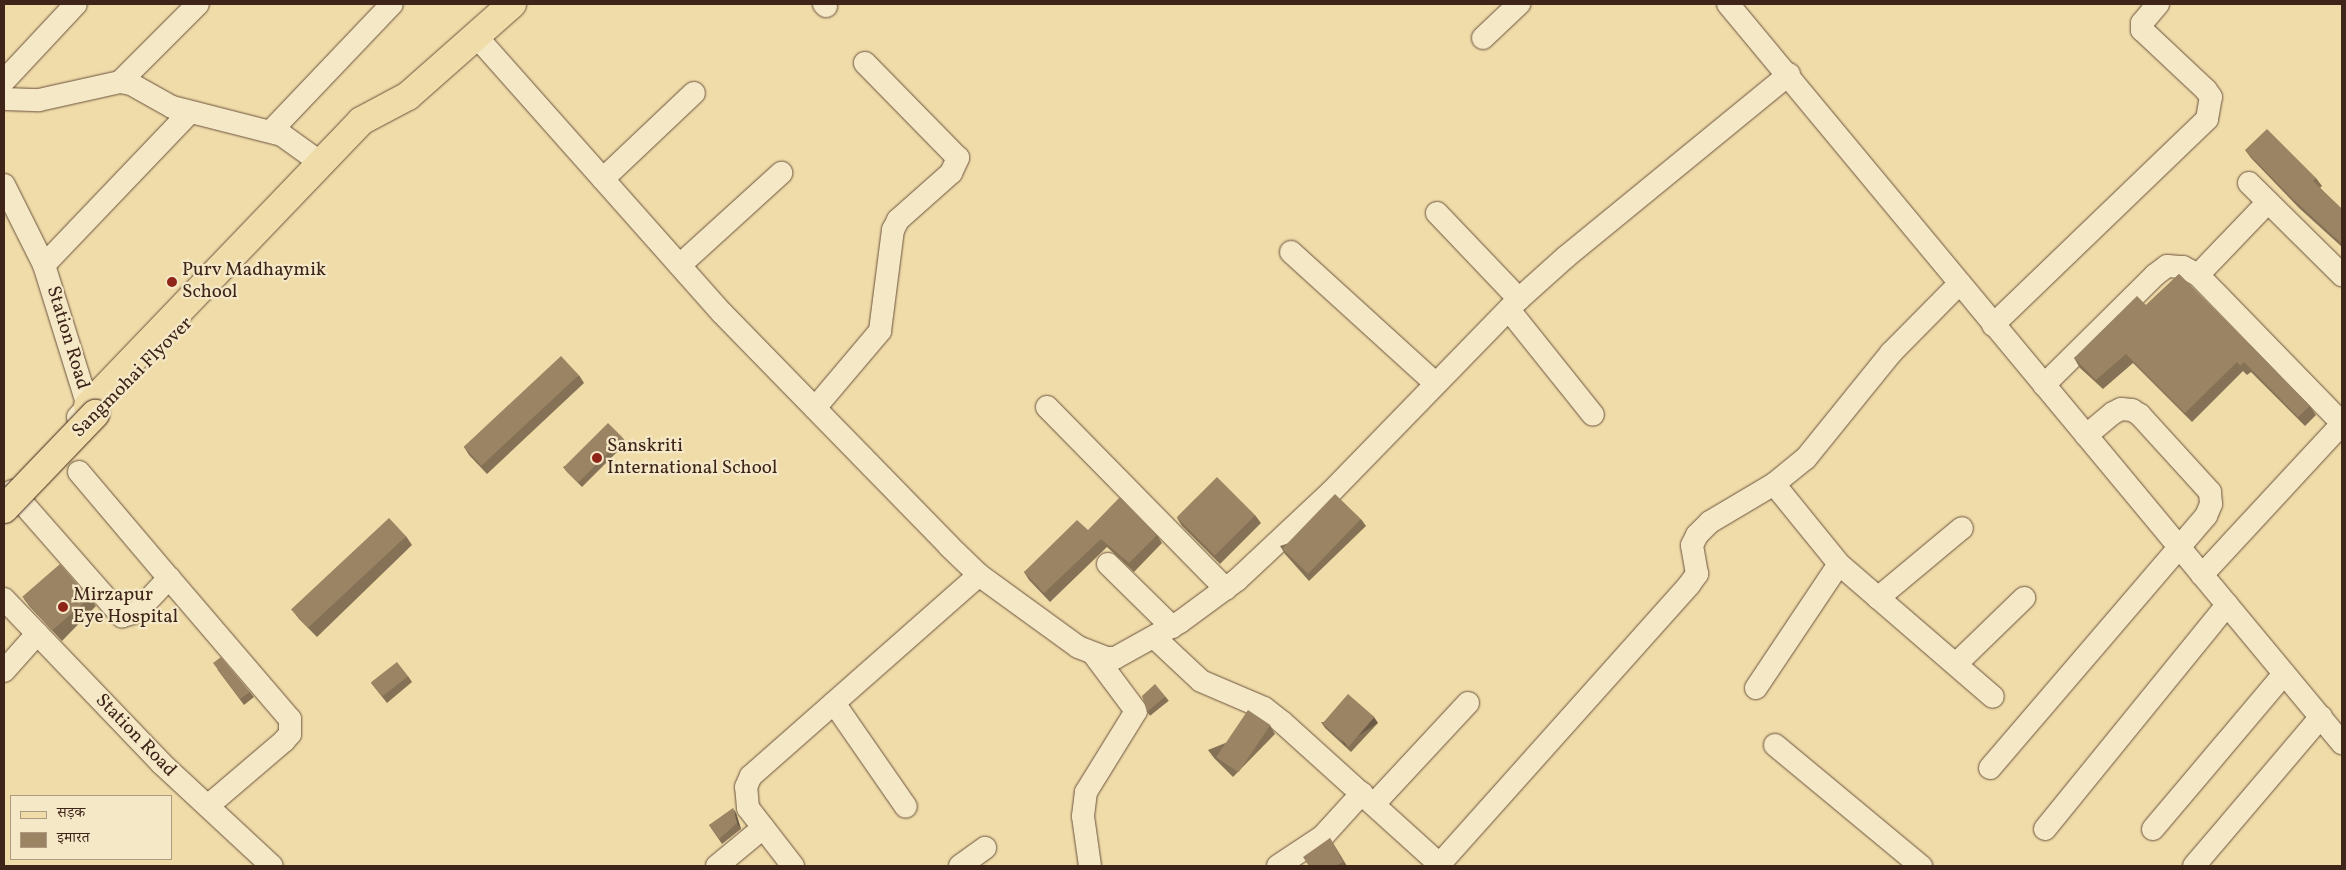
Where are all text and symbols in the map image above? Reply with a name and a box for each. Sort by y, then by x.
place label: Purv Madhaymik School [182,260,327,304]
marker: Purv Madhaymik School [166,276,178,288]
street label: Station Road [40,284,94,392]
street label: Sangmohai Flyover [68,313,198,443]
place label: Sanskriti International School [607,436,777,480]
marker: Sanskriti International School [591,452,603,464]
place label: Mirzapur Eye Hospital [73,585,178,629]
marker: Mirzapur Eye Hospital [57,601,69,613]
street label: Station Road [90,690,180,782]
legend [10,795,172,860]
text: सड़क [57,803,85,824]
text: इमारत [57,828,90,849]

